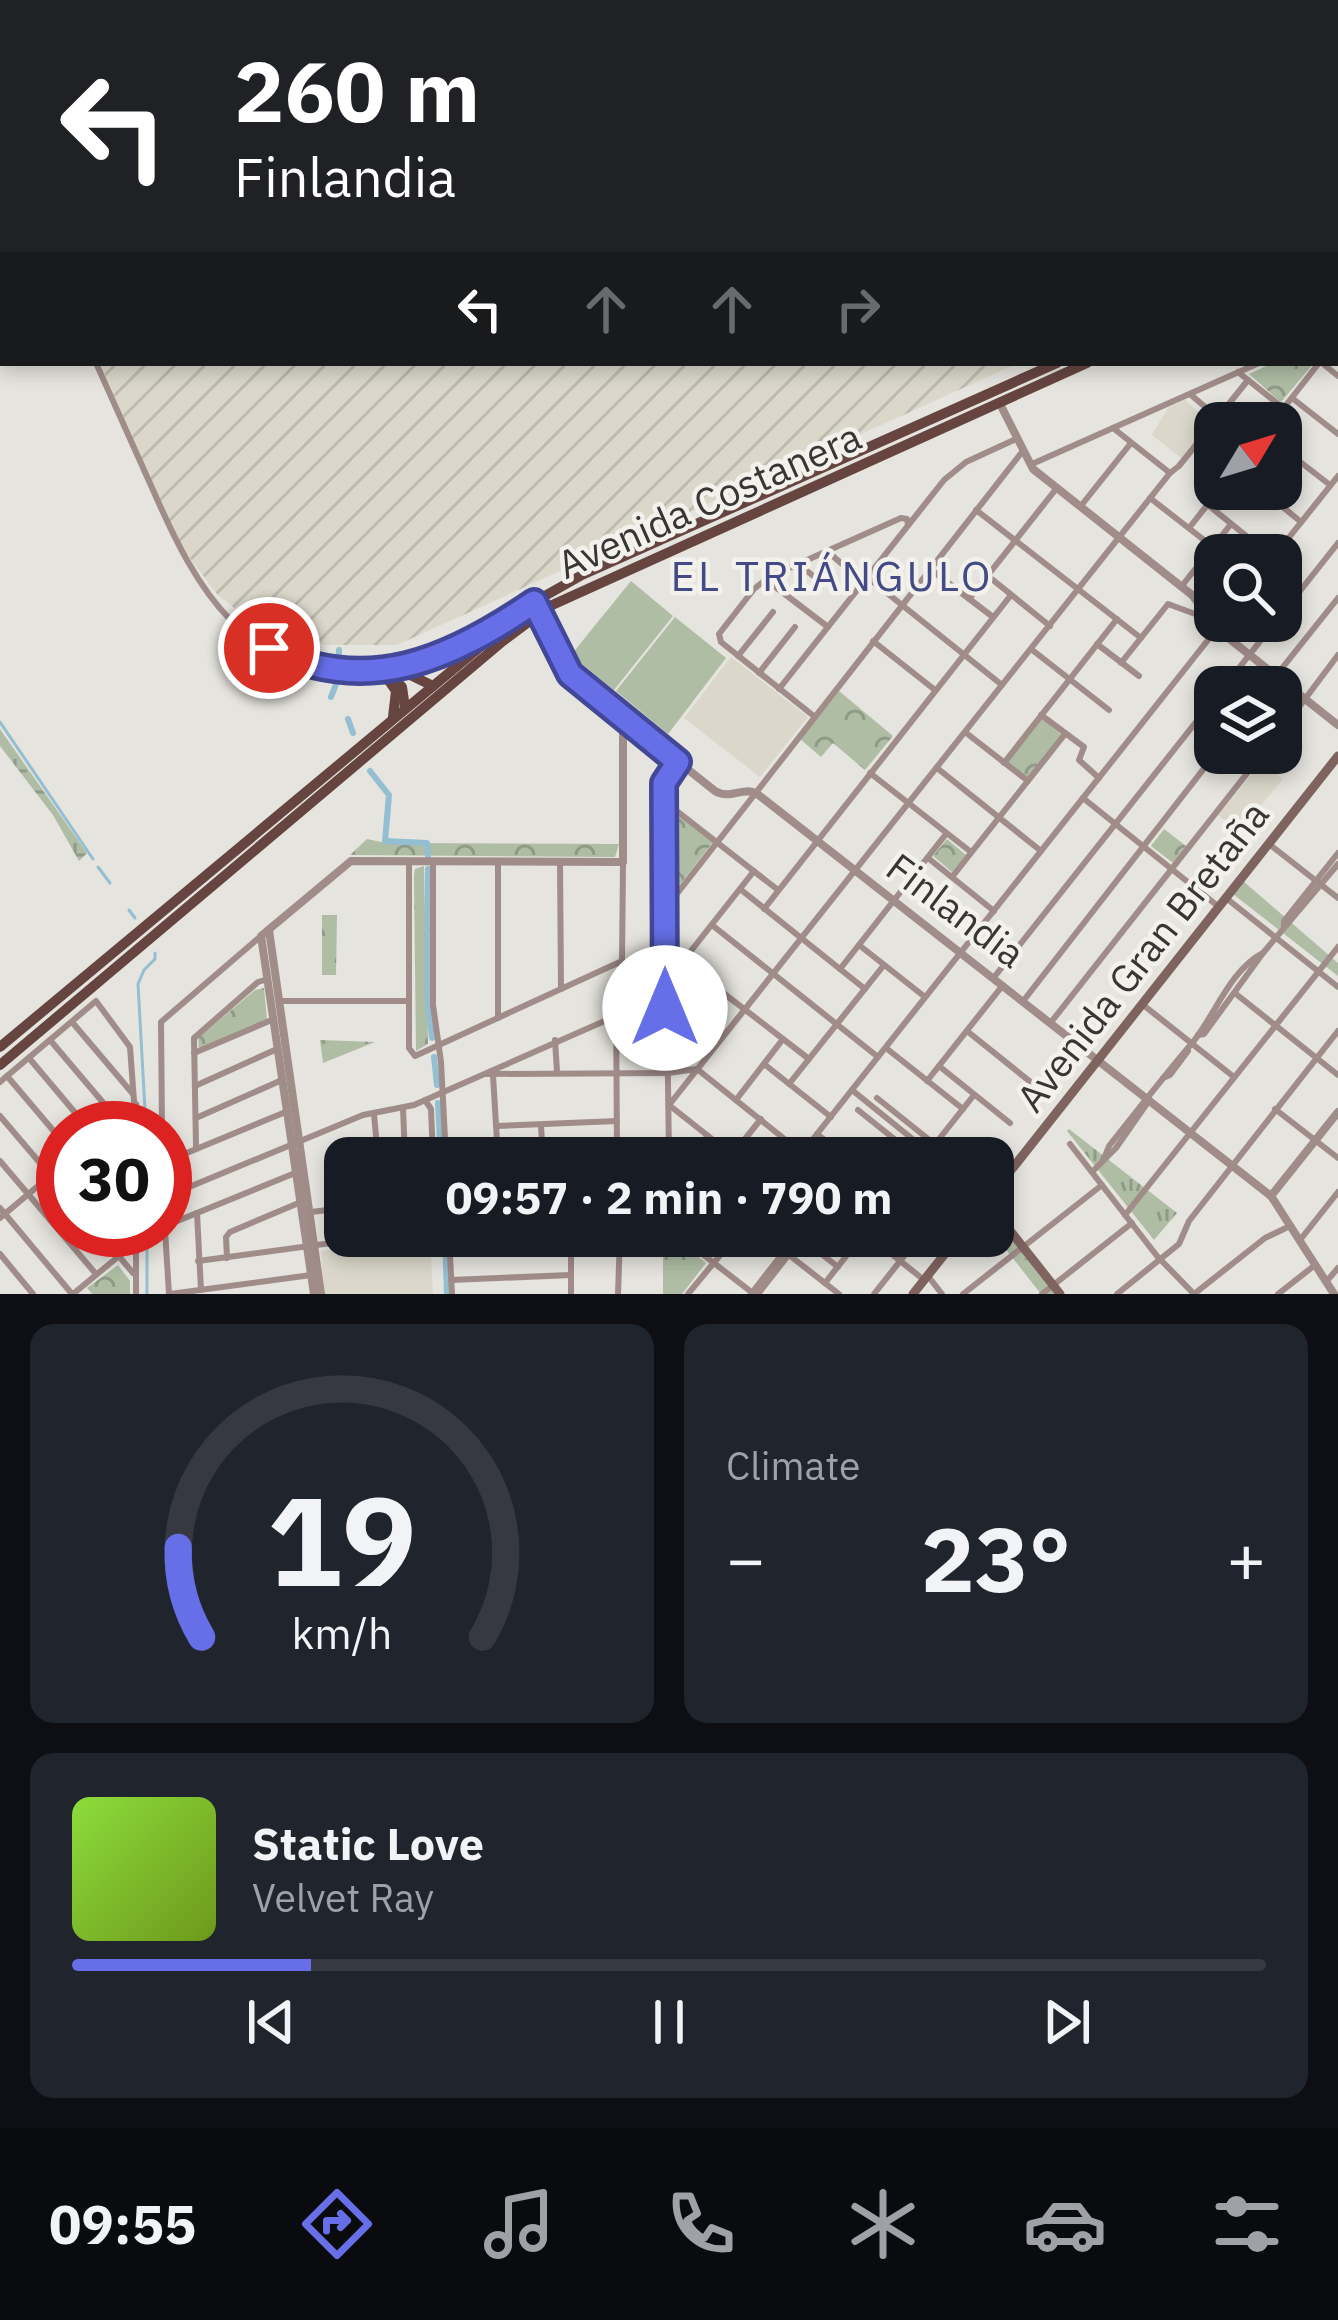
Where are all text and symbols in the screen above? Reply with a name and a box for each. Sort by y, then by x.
text: 260 m [234,36,480,145]
icon: left [36,48,192,204]
text: Finlandia [234,142,456,212]
icon: left [447,276,513,342]
icon: ahead [573,276,639,342]
icon: ahead [699,276,765,342]
icon: right [825,276,891,342]
north arrow [1194,402,1302,510]
map controls [1194,402,1302,774]
street label: Avenida Costanera [549,410,869,590]
button: search [1194,534,1302,642]
district label: EL TRIÁNGULO [671,548,993,603]
pin [218,597,320,699]
icon: arrive [236,615,302,681]
button: layers [1194,666,1302,774]
street label: Avenida Gran Bretaña [1005,790,1279,1122]
street label: Finlandia [877,841,1035,979]
position arrow [602,945,728,1071]
speed limit sign: 30 [36,1101,192,1257]
text: 09:57 · 2 min · 790 m [446,1168,892,1226]
text: Climate [726,1440,860,1491]
text: 19 [267,1458,417,1620]
text: 23° [921,1500,1071,1617]
text: − [726,1515,766,1601]
text: + [1226,1515,1266,1601]
text: km/h [292,1604,392,1660]
text: Static Love [252,1814,484,1872]
text: Velvet Ray [252,1872,434,1923]
icon: previous [238,1989,304,2055]
icon: pause [636,1989,702,2055]
icon: next [1034,1989,1100,2055]
icon: directions [295,2182,379,2266]
icon: music [477,2182,561,2266]
icon: phone [659,2182,743,2266]
icon: climate [841,2182,925,2266]
icon: car [1023,2182,1107,2266]
icon: filters [1205,2182,1289,2266]
text: 09:55 [49,2189,196,2259]

